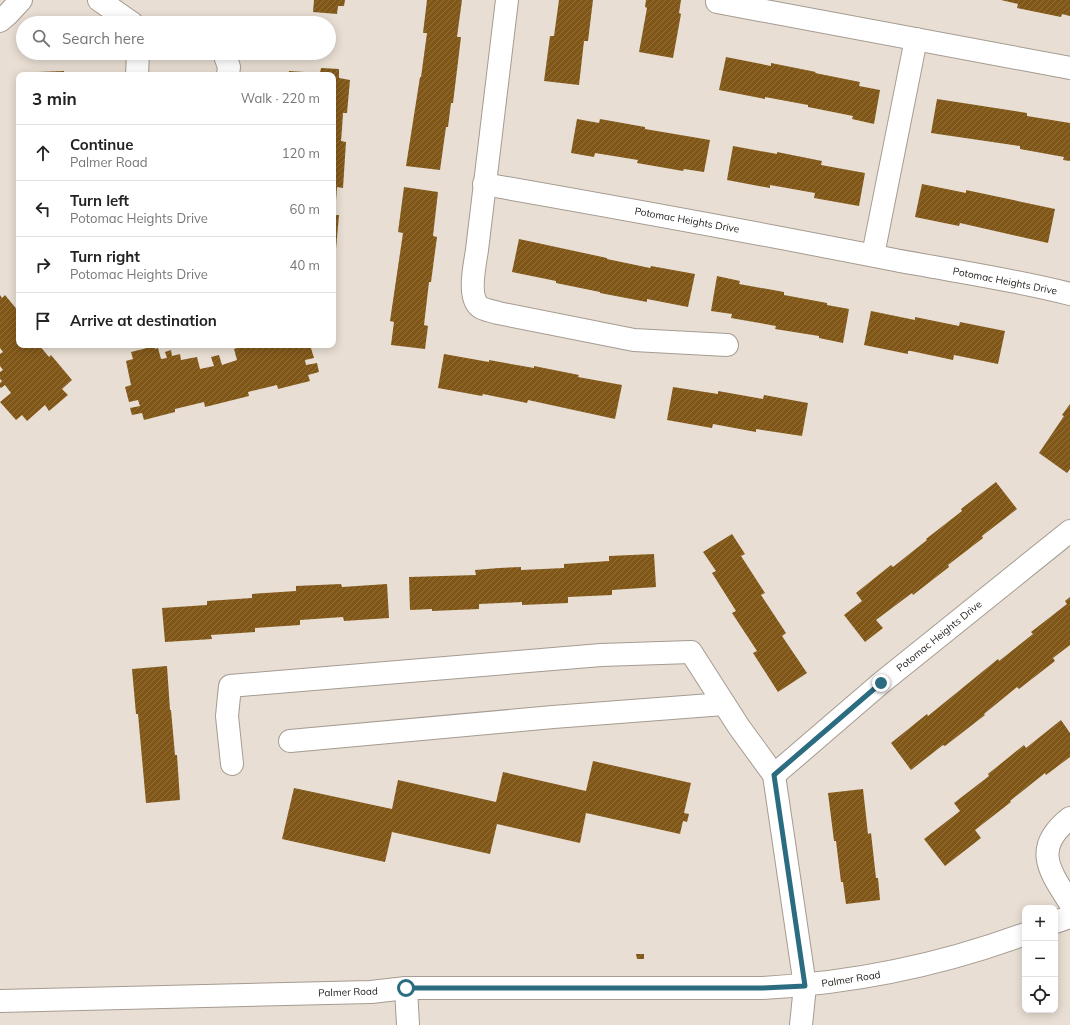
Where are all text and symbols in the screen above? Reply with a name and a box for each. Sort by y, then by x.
search box [16,16,336,60]
icon: search [30,27,52,49]
text: Search here [62,29,144,48]
text: 3 min [32,88,77,109]
text: Walk · 220 m [241,90,320,106]
text: Continue [70,135,133,154]
icon: ahead [32,142,54,164]
text: 120 m [282,145,320,161]
text: Palmer Road [70,154,148,170]
text: Turn left [70,191,129,210]
icon: left [32,198,54,220]
text: 60 m [290,201,320,217]
street label: Potomac Heights Drive [634,204,740,236]
text: Potomac Heights Drive [70,210,208,226]
text: Turn right [70,247,140,266]
icon: right [32,254,54,276]
text: 40 m [290,257,320,273]
street label: Potomac Heights Drive [952,265,1058,297]
text: Potomac Heights Drive [70,266,208,282]
icon: arrive [32,310,54,332]
text: Arrive at destination [70,311,217,330]
street label: Potomac Heights Drive [894,598,984,674]
route end [872,674,890,692]
map controls [1022,905,1058,1013]
button: + [1022,905,1058,941]
button: − [1022,941,1058,977]
street label: Palmer Road [821,968,881,990]
button: locate [1022,977,1058,1013]
route start [397,979,415,997]
street label: Palmer Road [318,984,378,1000]

